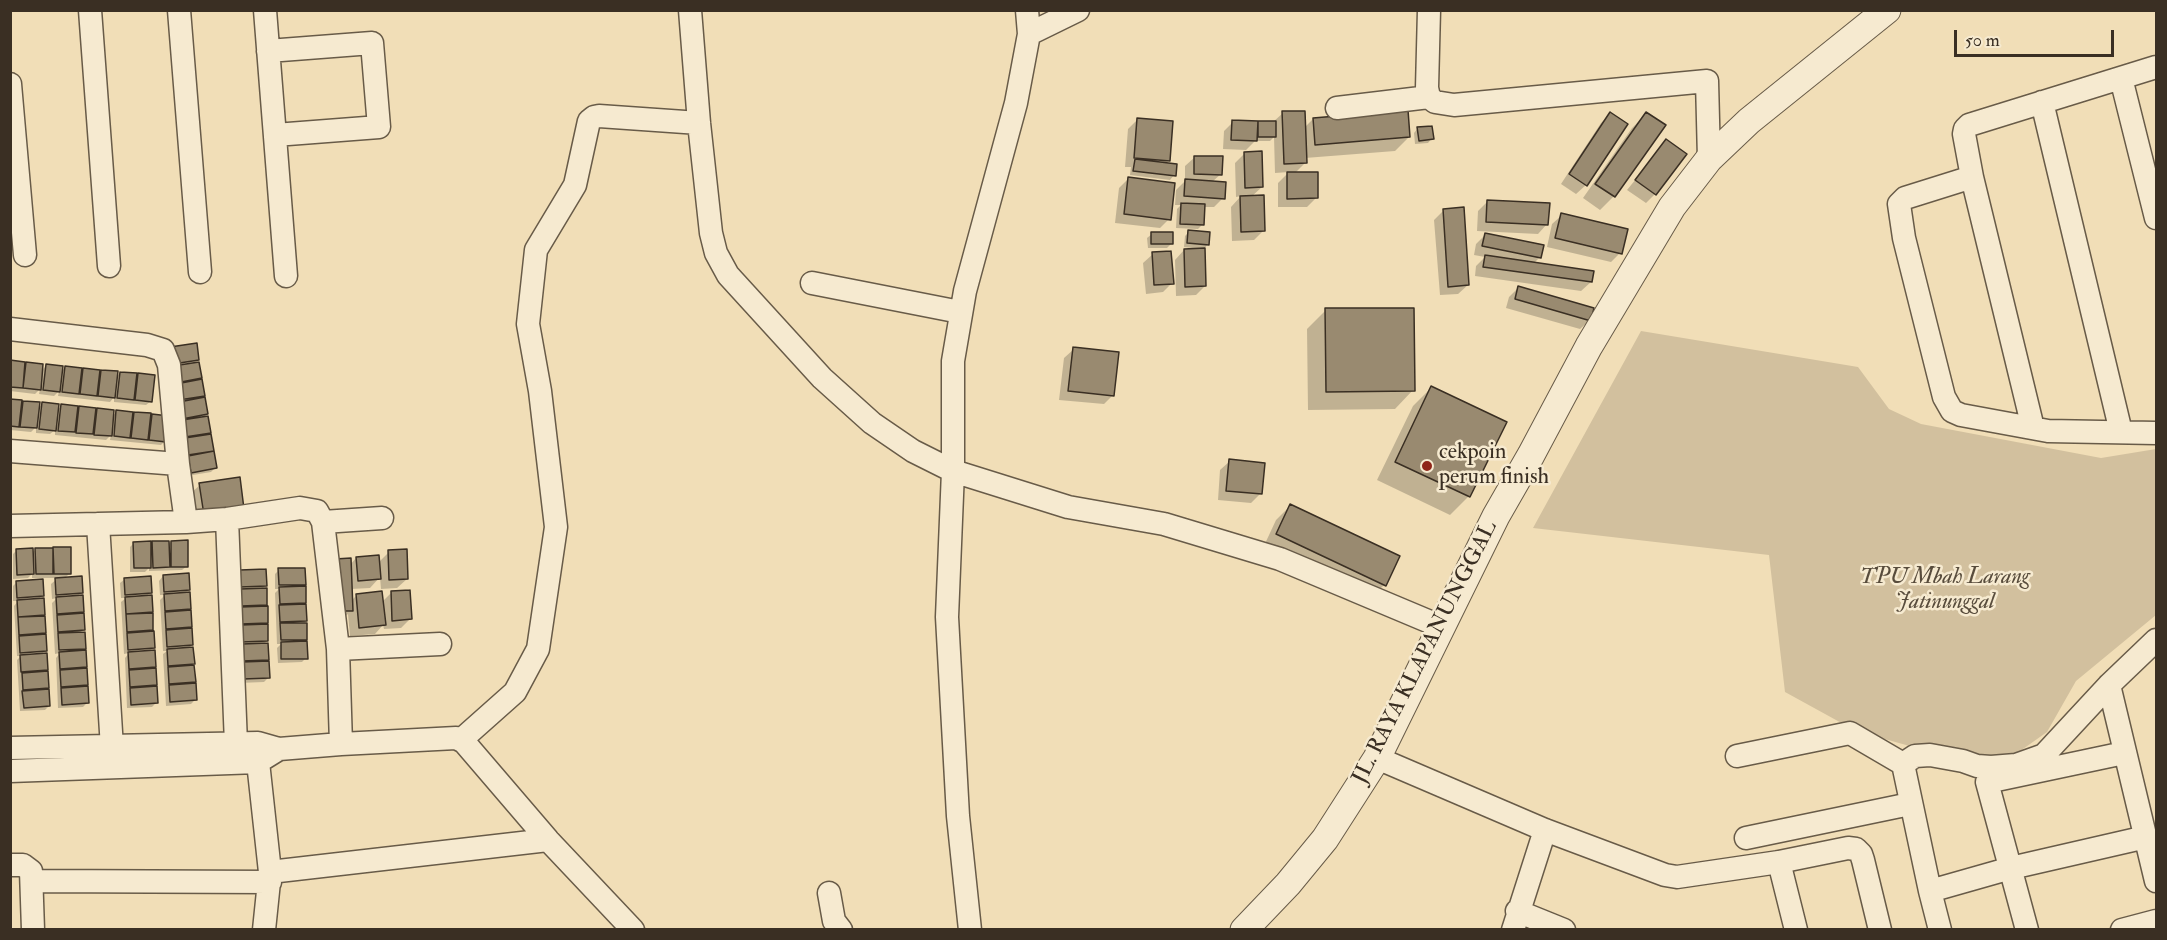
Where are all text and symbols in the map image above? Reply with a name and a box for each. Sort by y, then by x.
scale bar [1957,18,2118,56]
text: 50 m [1965,29,2000,52]
place label: cekpoin perum finish [1439,440,1549,492]
marker: cekpoin perum finish [1420,459,1434,473]
street label: JL. RAYA KLAPANUNGGAL [1348,517,1504,789]
park label: TPU Mbah Larang Jatinunggal [1860,565,2030,616]

